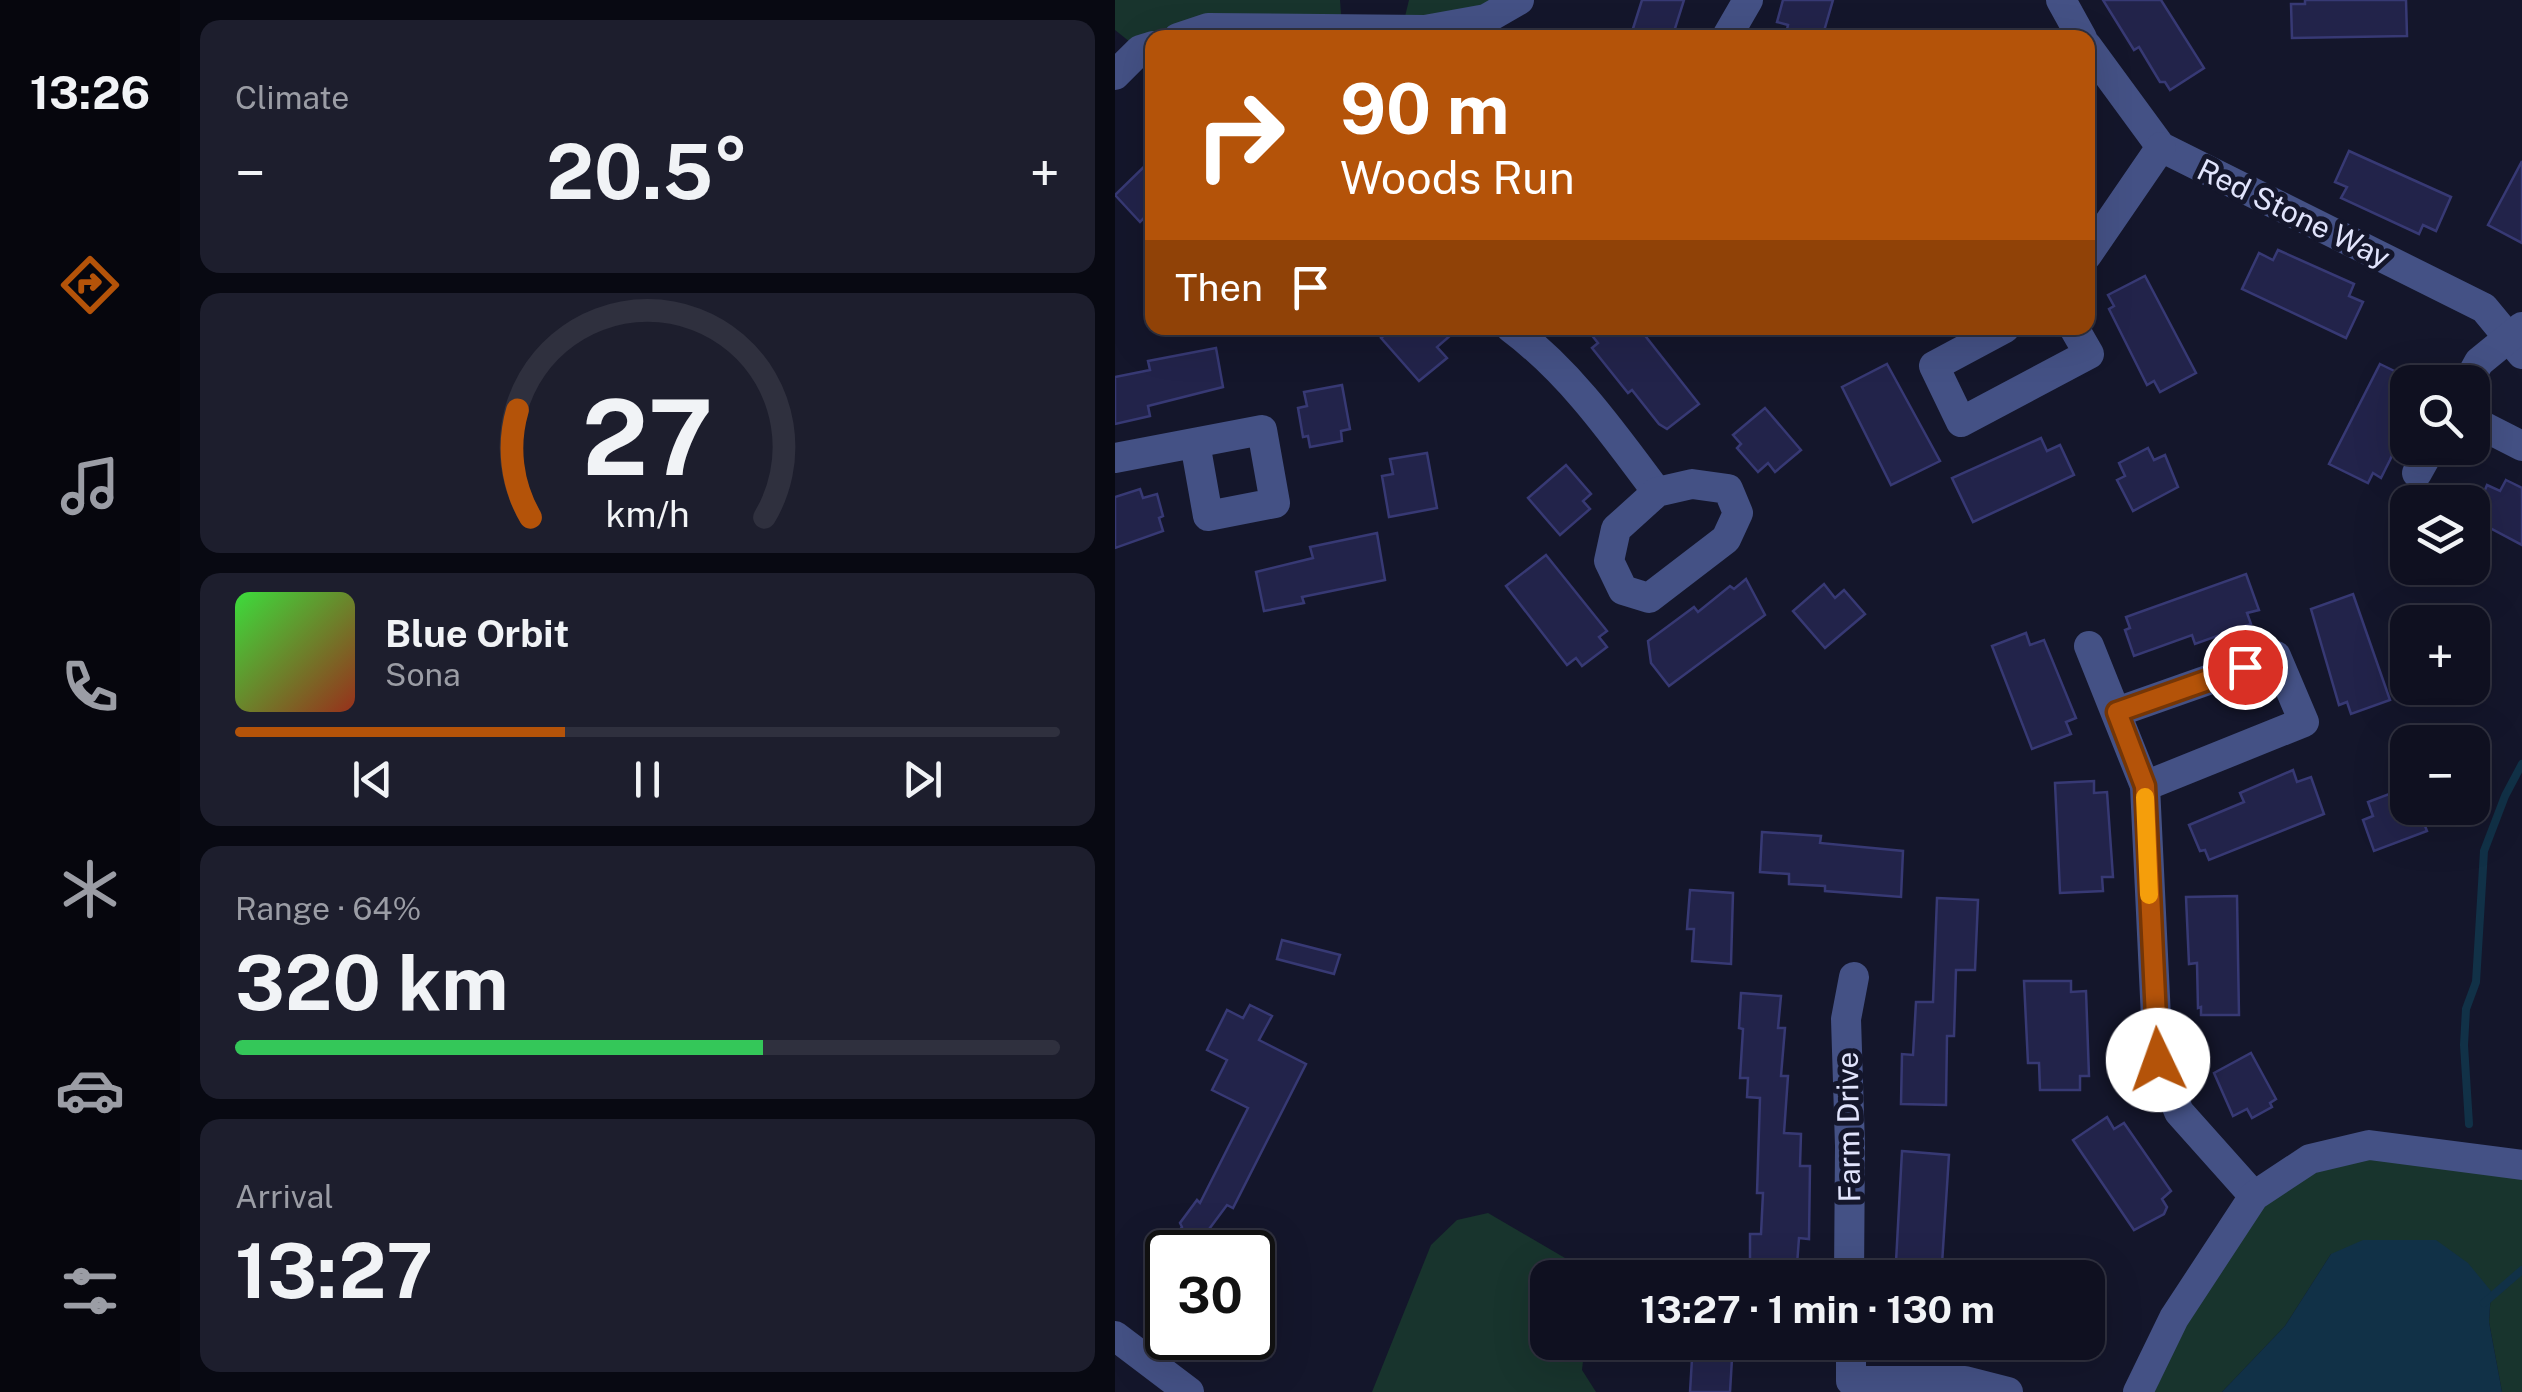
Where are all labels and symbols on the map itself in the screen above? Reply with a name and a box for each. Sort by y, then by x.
street label: Red Stone Way [2192,151,2396,275]
pin [2203,625,2288,710]
position arrow [2106,1008,2210,1112]
street label: Farm Drive [1829,1051,1867,1203]
speed limit sign: 30 [1145,1230,1275,1360]

